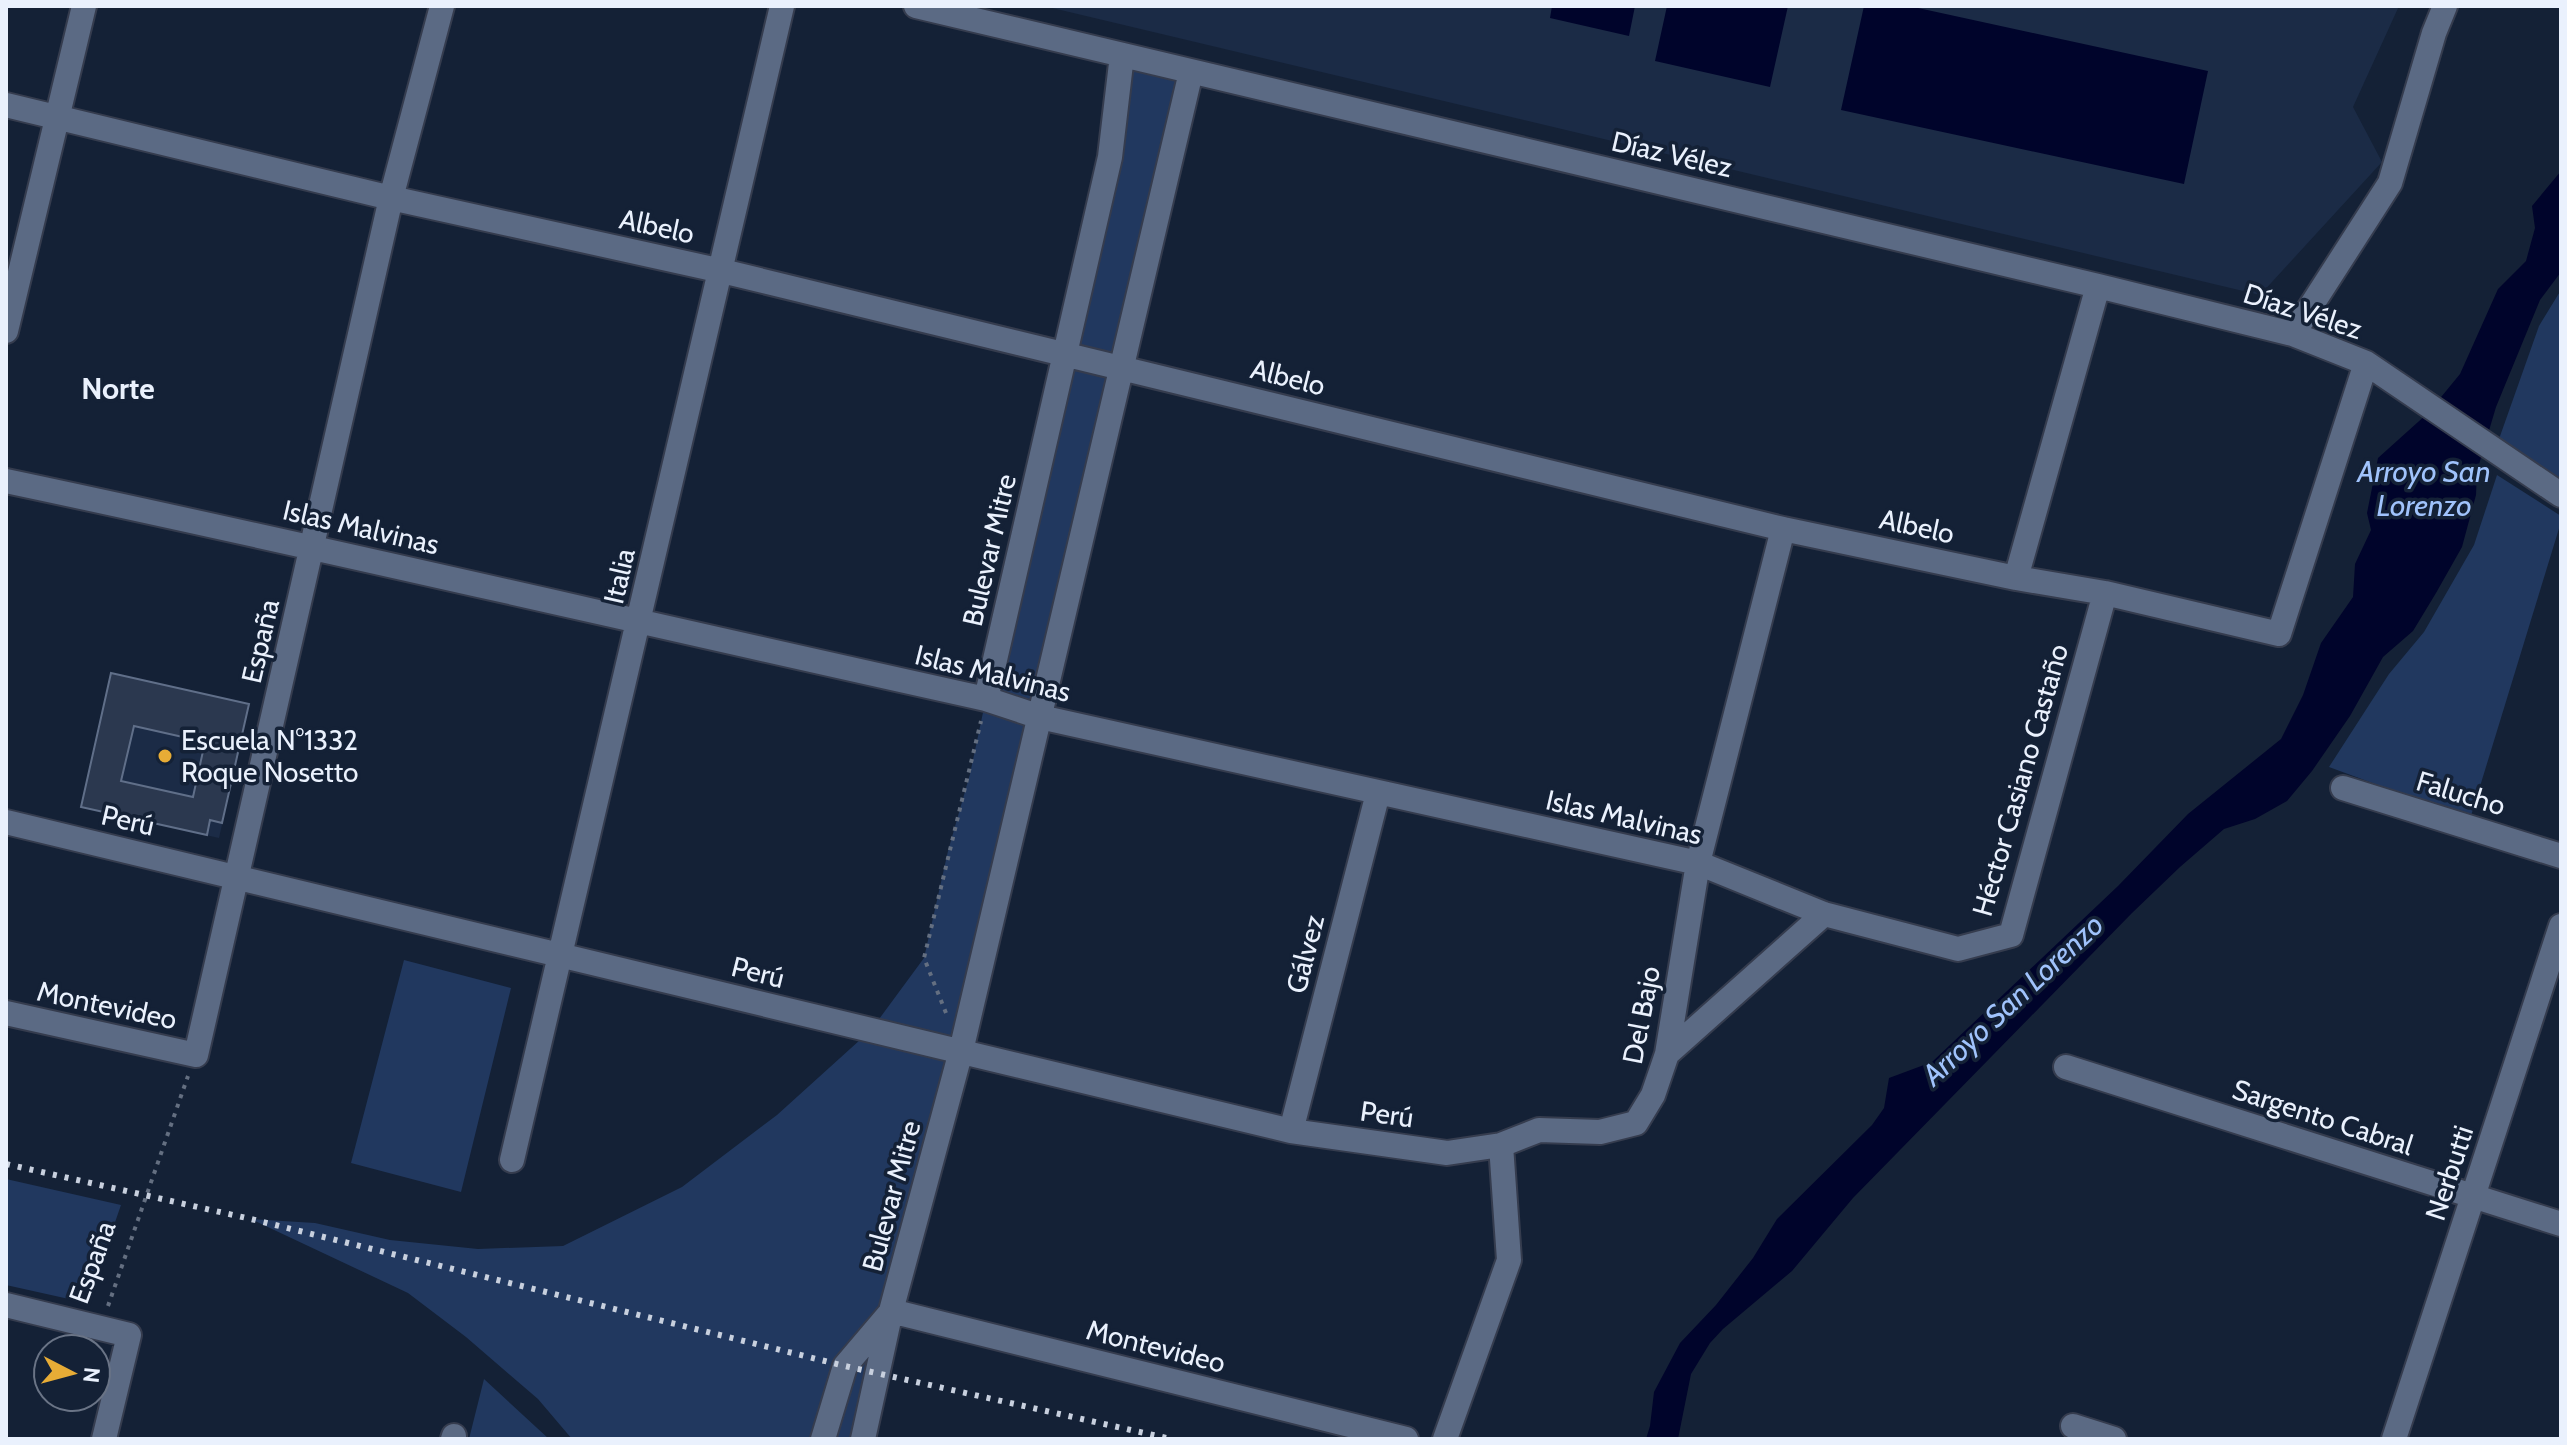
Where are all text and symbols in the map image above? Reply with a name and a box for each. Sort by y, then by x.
street label: Díaz Vélez [1608,124,1736,184]
street label: Albelo [617,202,697,250]
street label: Díaz Vélez [2239,276,2367,346]
street label: Albelo [1247,351,1329,403]
district label: Norte [81,370,155,407]
water label: Arroyo San Lorenzo [2355,453,2491,524]
street label: Bulevar Mitre [955,471,1023,629]
street label: Islas Malvinas [280,493,442,561]
street label: Albelo [1877,502,1957,550]
street label: Italia [596,544,642,607]
street label: España [234,595,286,686]
street label: Islas Malvinas [912,637,1074,709]
street label: Héctor Casiano Castaño [1965,640,2075,920]
place label: Escuela N°1332 Roque Nosetto [181,723,358,789]
marker: Escuela N°1332 Roque Nosetto [156,747,174,765]
street label: Falucho [2412,763,2510,823]
street label: Islas Malvinas [1543,783,1705,851]
street label: Perú [98,797,158,843]
water label: Arroyo San Lorenzo [1913,906,2111,1095]
street label: Gálvez [1279,911,1331,997]
street label: Perú [728,949,788,995]
street label: Del Bajo [1615,963,1667,1067]
street label: Montevideo [34,974,180,1036]
street label: Sargento Cabral [2228,1072,2418,1162]
street label: Perú [1358,1093,1416,1135]
street label: Bulevar Mitre [855,1117,927,1275]
street label: Nerbutti [2418,1121,2480,1225]
street label: España [61,1216,123,1308]
street label: Montevideo [1083,1312,1229,1380]
north arrow [32,1333,112,1413]
text: N [77,1366,106,1384]

